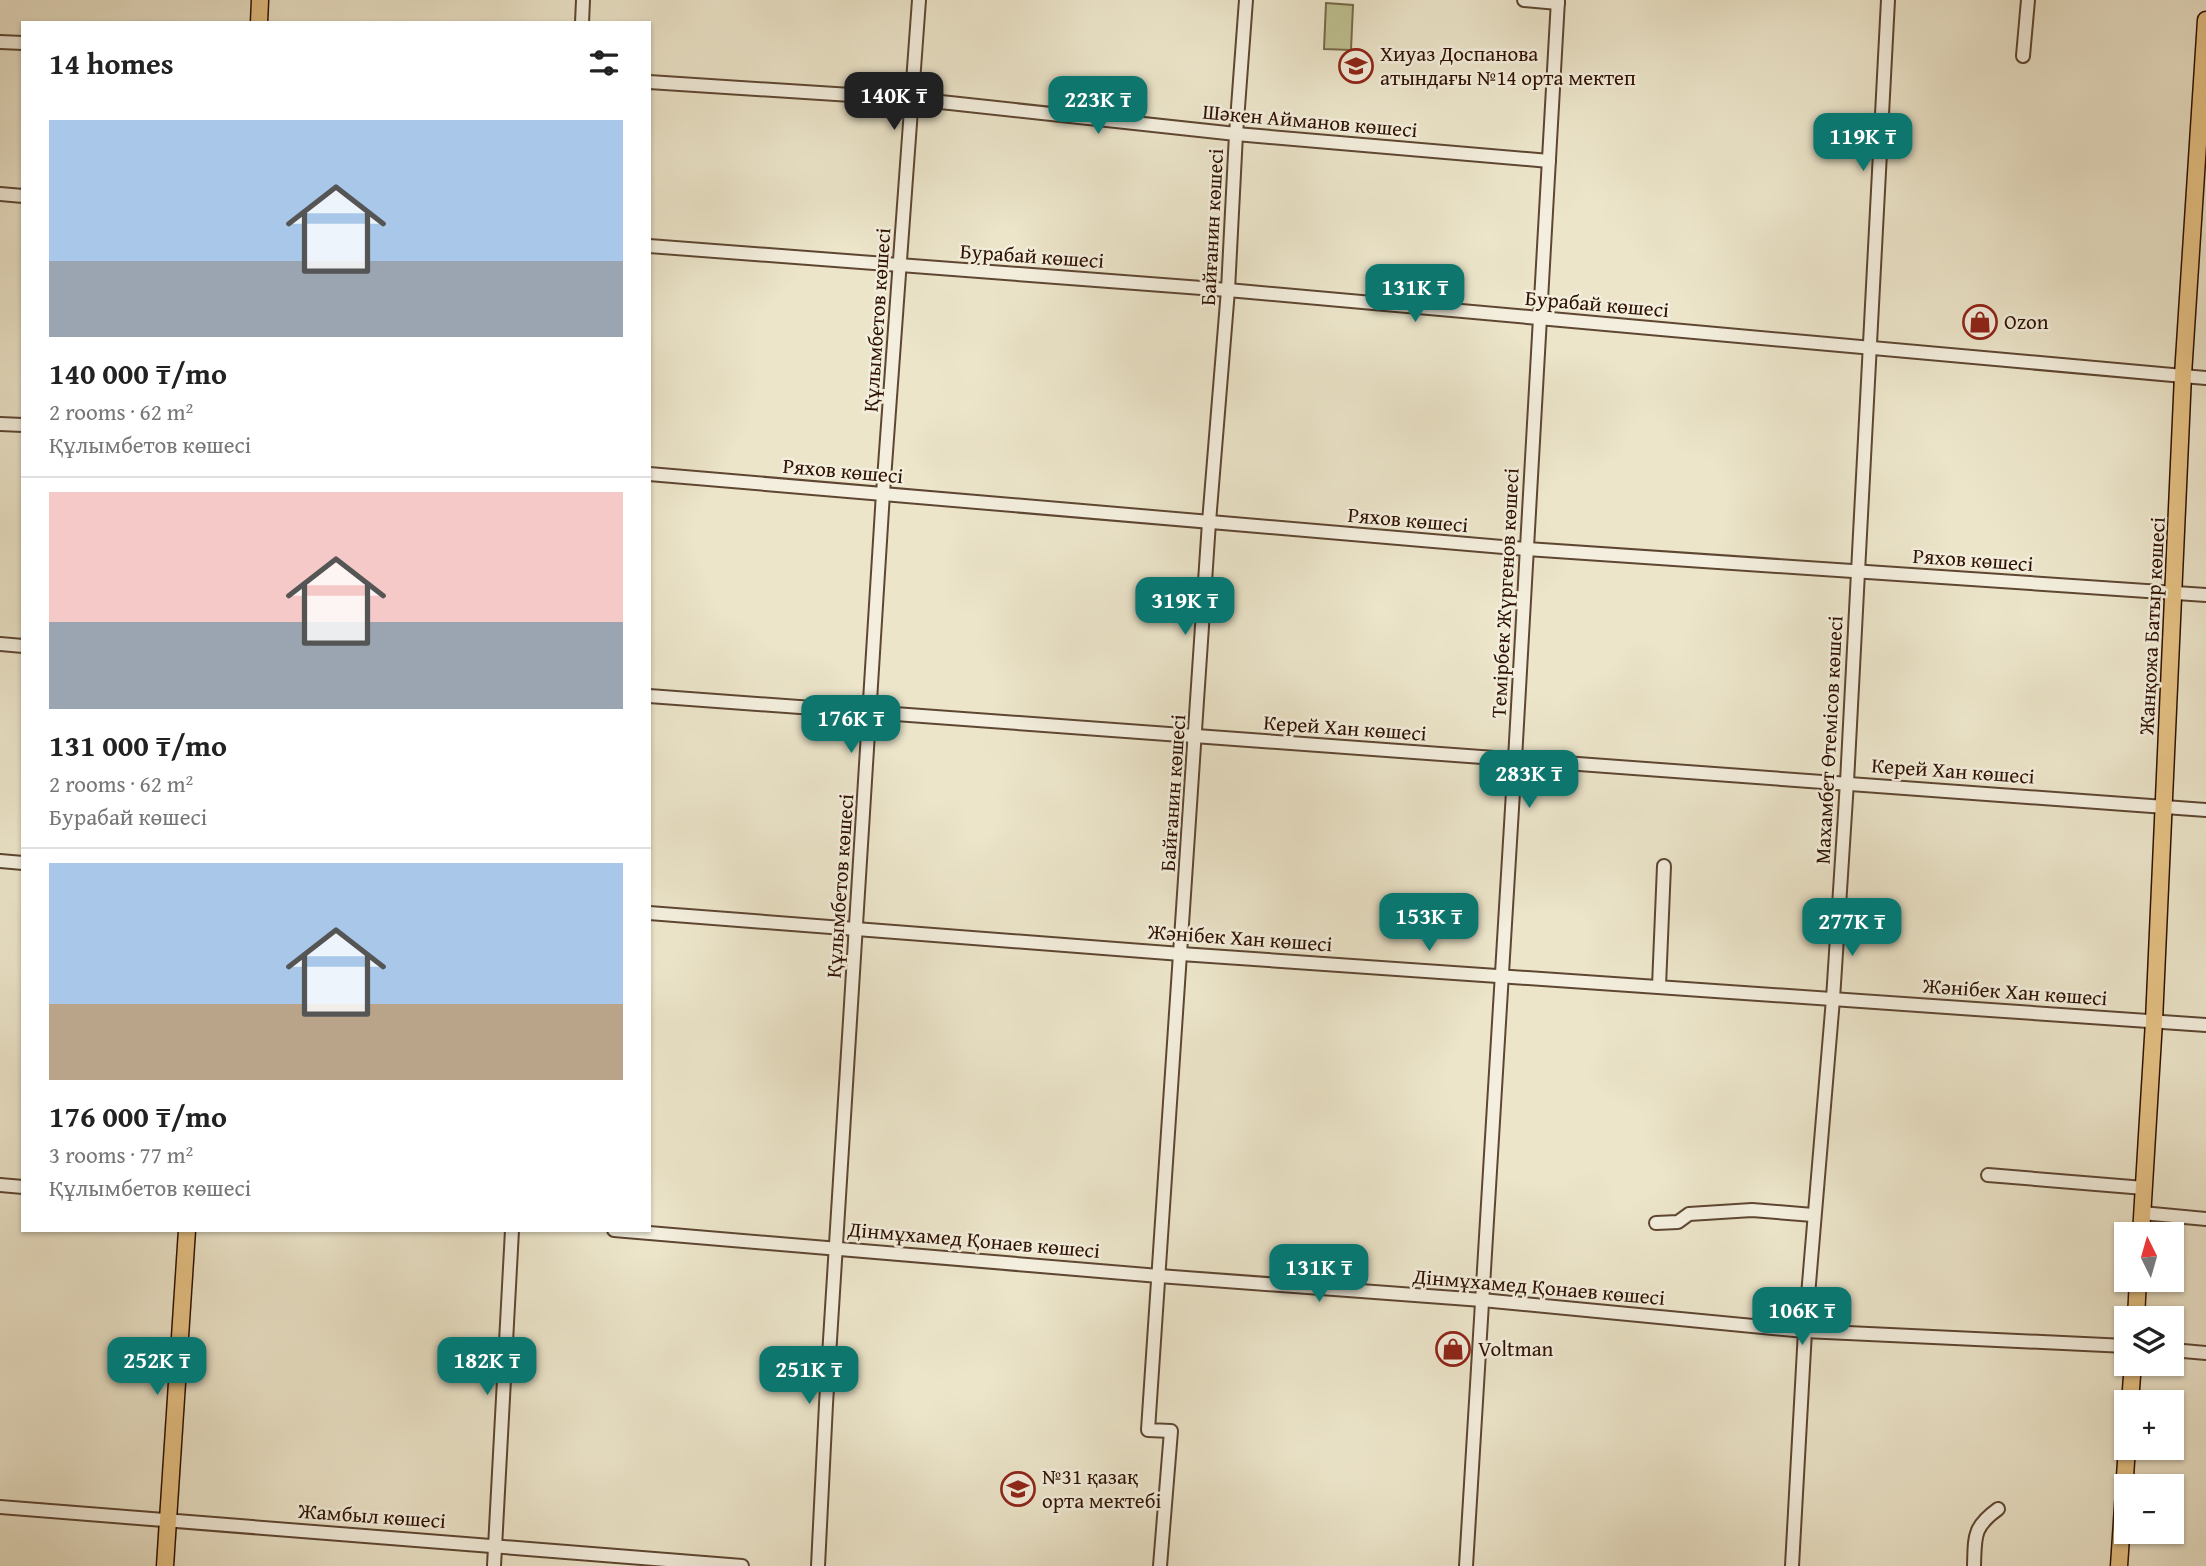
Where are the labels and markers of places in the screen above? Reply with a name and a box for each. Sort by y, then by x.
place label: Хиуаз Доспанова атындағы №14 орта мектеп [1380,38,1636,93]
school or university icon: Хиуаз Доспанова атындағы №14 орта мектеп [1337,47,1375,85]
pin: 140K ₸ [837,72,951,132]
pin: 223K ₸ [1041,76,1155,136]
pin: 119K ₸ [1806,114,1920,173]
pin: 131K ₸ [1358,264,1472,324]
shop icon: Ozon [1961,303,1999,341]
place label: Ozon [2004,306,2049,337]
pin: 319K ₸ [1128,578,1242,637]
pin: 176K ₸ [794,696,908,755]
pin: 283K ₸ [1472,750,1586,810]
pin: 153K ₸ [1372,894,1486,953]
pin: 277K ₸ [1795,898,1909,958]
pin: 131K ₸ [1262,1244,1376,1304]
pin: 106K ₸ [1745,1288,1859,1347]
shop icon: Voltman [1434,1330,1472,1368]
place label: Voltman [1478,1333,1554,1364]
pin: 252K ₸ [100,1338,214,1397]
pin: 182K ₸ [430,1338,544,1397]
pin: 251K ₸ [752,1346,866,1406]
place label: №31 қазақ орта мектебі [1042,1461,1161,1516]
school or university icon: №31 қазақ орта мектебі [999,1470,1037,1508]

